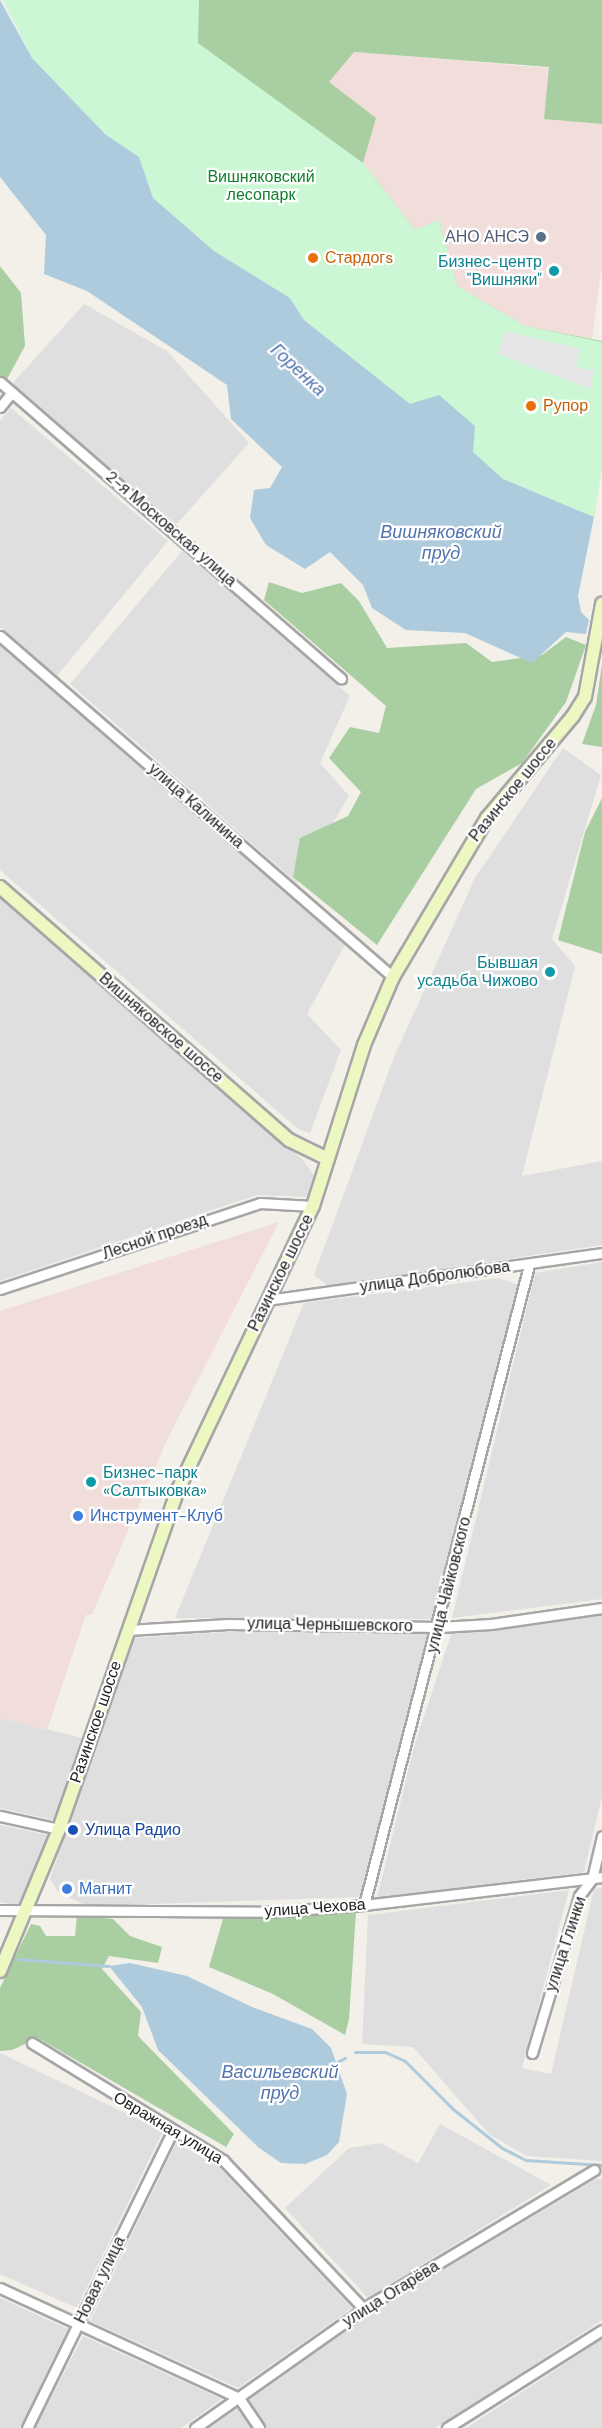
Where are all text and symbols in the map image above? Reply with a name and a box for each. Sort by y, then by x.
park label: Вишняковский лесопарк [207,167,315,205]
place label: АНО АНСЭ [445,227,529,247]
marker: АНО АНСЭ [534,230,548,244]
place label: Стардогs [325,248,393,268]
marker: Стардогs [306,251,320,265]
place label: Бизнес-центр "Вишняки" [438,252,542,290]
marker: Бизнес-центр "Вишняки" [547,264,561,278]
water label: Горенка [266,339,330,401]
place label: Рупор [543,396,588,416]
marker: Рупор [524,399,538,413]
street label: 2-я Московская улица [102,467,240,591]
water label: Вишняковский пруд [380,522,502,564]
street label: Разинское шоссе [465,734,561,846]
street label: улица Калинина [144,759,248,853]
place label: Бывшая усадьба Чижово [417,953,538,991]
marker: Бывшая усадьба Чижово [543,965,557,979]
street label: Вишняковское шоссе [95,969,227,1087]
street label: Лесной проезд [100,1210,210,1264]
street label: Разинское шоссе [244,1211,318,1335]
street label: улица Добролюбова [359,1257,511,1297]
place label: Бизнес-парк «Салтыковка» [103,1463,207,1501]
marker: Бизнес-парк «Салтыковка» [84,1475,98,1489]
place label: Инструмент-Клуб [90,1506,223,1526]
marker: Инструмент-Клуб [71,1509,85,1523]
street label: улица Чайковского [423,1515,475,1655]
street label: улица Чернышевского [247,1614,413,1636]
street label: Разинское шоссе [66,1658,126,1786]
place label: Улица Радио [85,1820,181,1840]
marker: Улица Радио [66,1823,80,1837]
place label: Магнит [79,1879,132,1899]
marker: Магнит [60,1882,74,1896]
street label: улица Глинки [542,1894,590,1994]
street label: улица Чехова [264,1895,366,1921]
water label: Васильевский пруд [221,2062,339,2104]
street label: Овражная улица [110,2088,226,2168]
street label: Новая улица [71,2233,129,2327]
street label: улица Огарёва [339,2257,443,2331]

